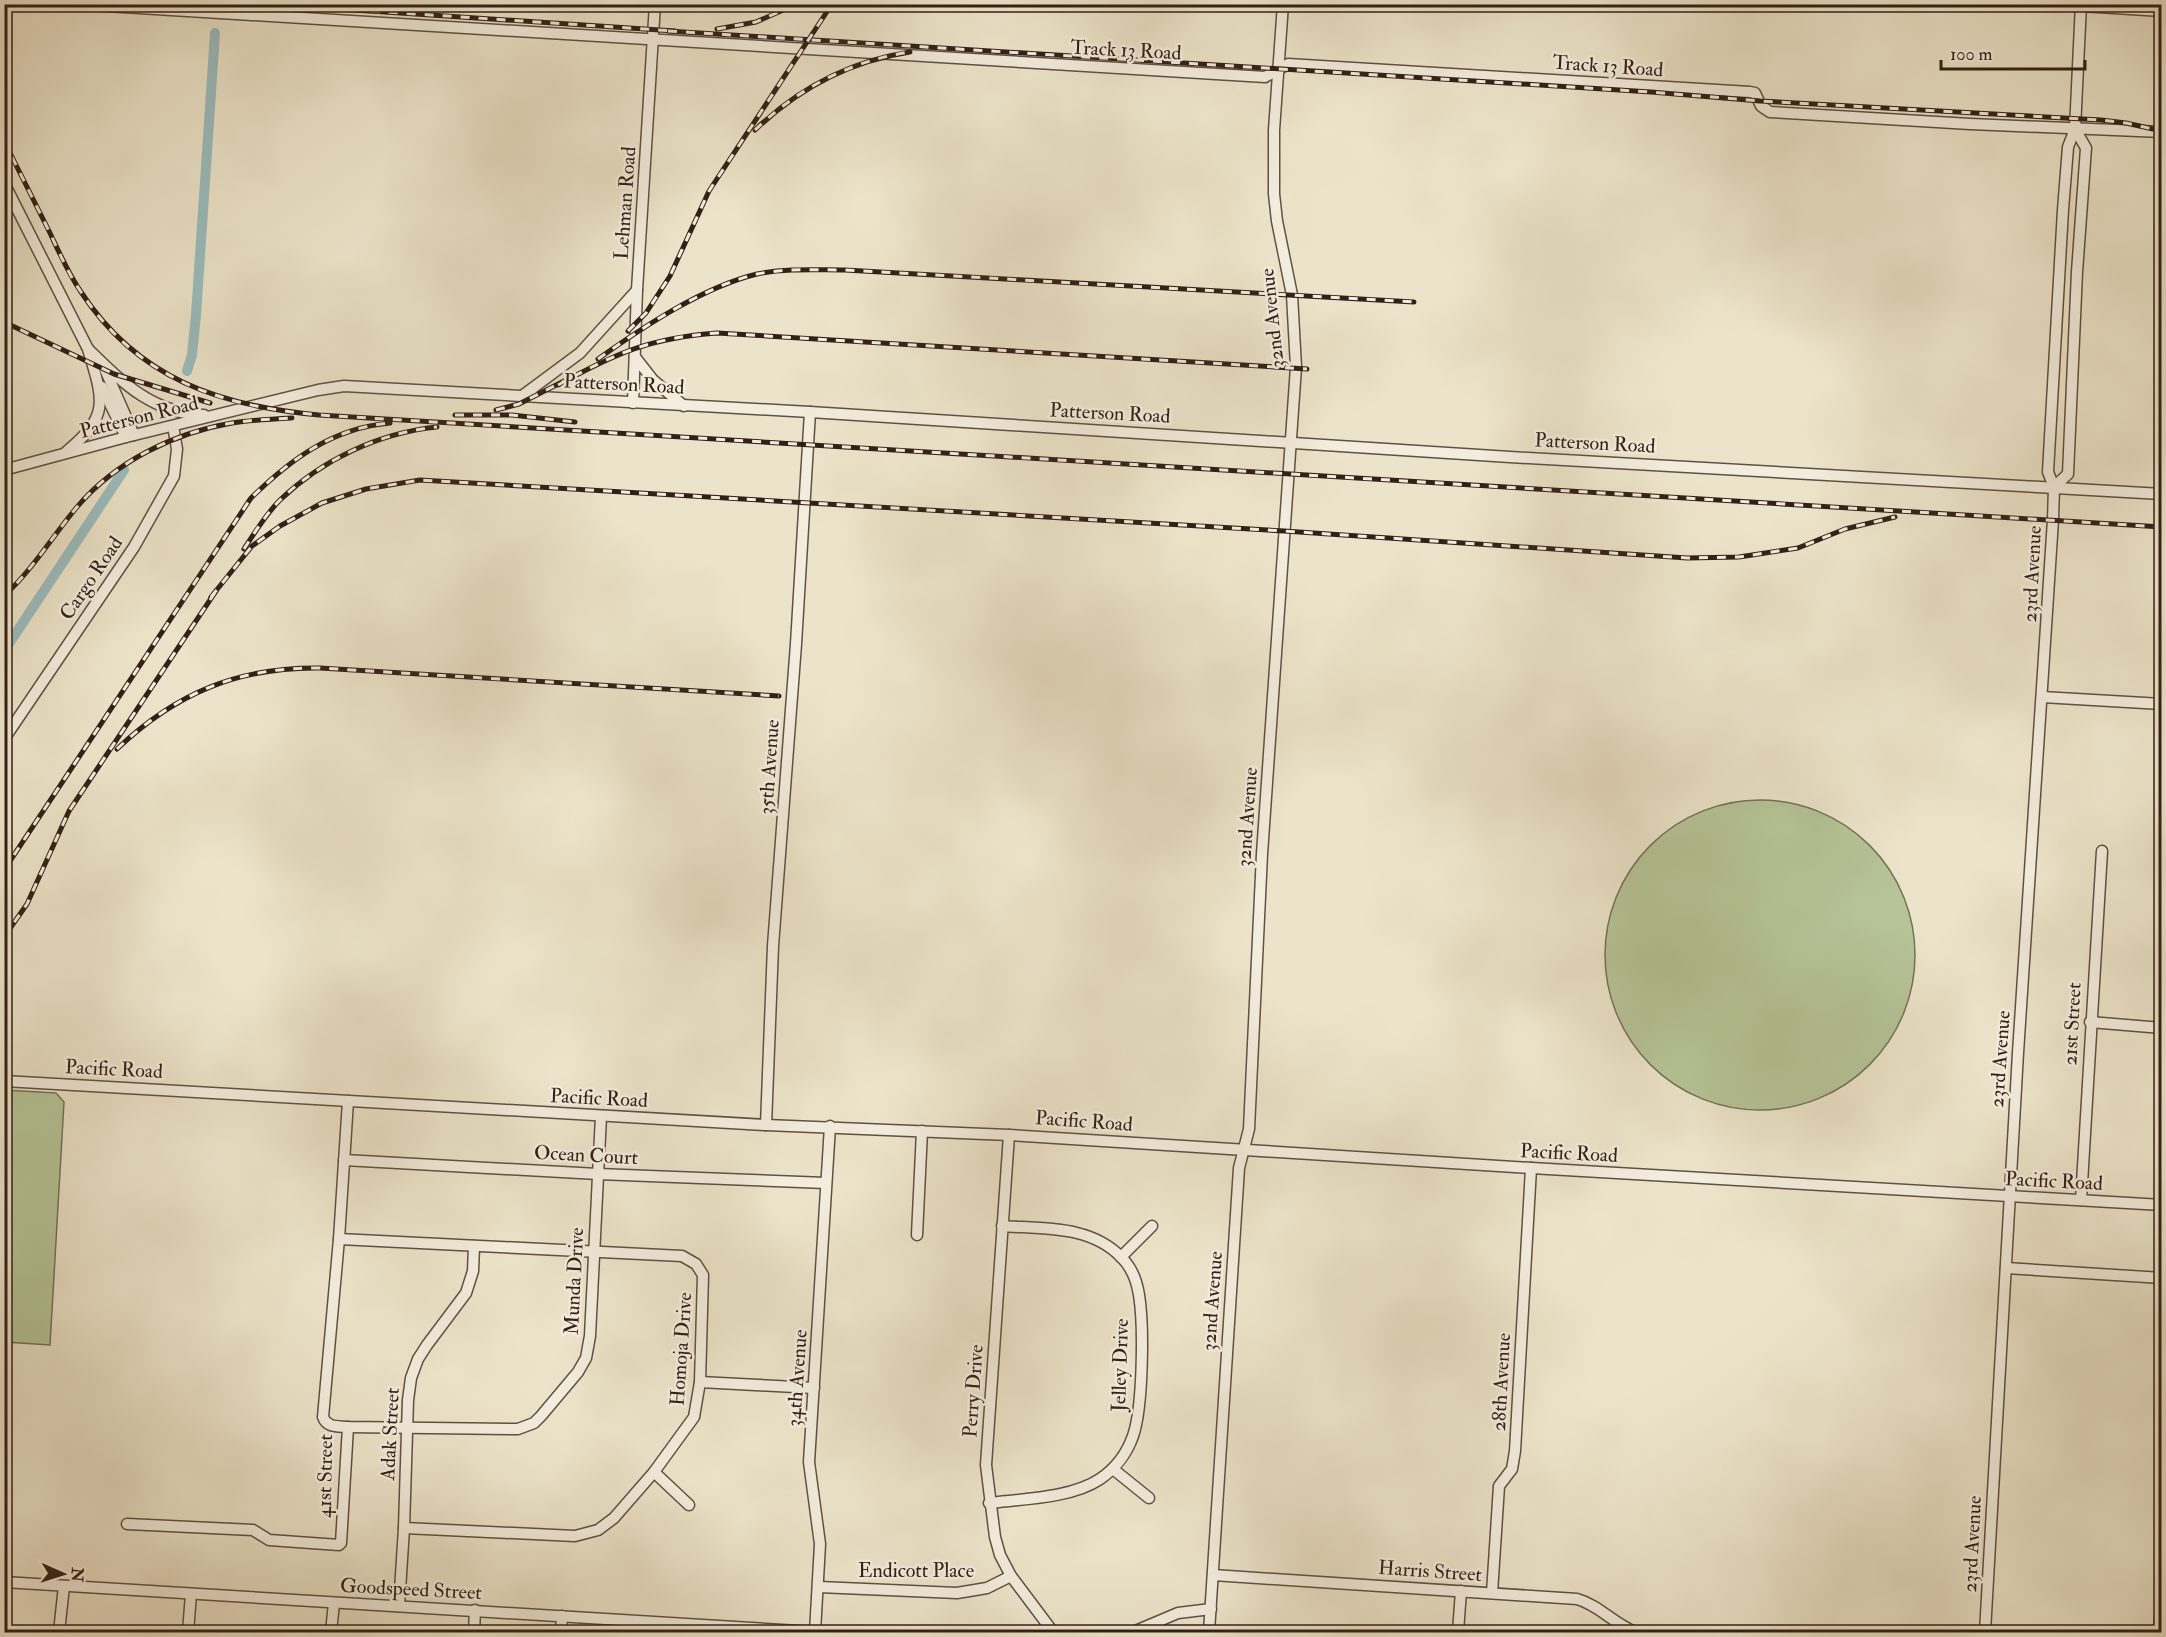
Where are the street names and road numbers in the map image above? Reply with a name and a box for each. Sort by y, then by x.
street label: Track 13 Road [1070,35,1182,65]
street label: Track 13 Road [1552,50,1664,82]
street label: Lehman Road [609,145,641,260]
street label: 32nd Avenue [1254,267,1290,369]
street label: Patterson Road [563,368,685,400]
street label: Patterson Road [77,390,201,444]
street label: Patterson Road [1049,397,1171,429]
street label: Patterson Road [1534,427,1656,459]
street label: 23rd Avenue [2017,525,2047,623]
street label: Cargo Road [54,531,128,625]
street label: 35th Avenue [753,718,785,816]
street label: 32nd Avenue [1231,766,1263,868]
street label: 21st Street [2057,981,2087,1066]
street label: 23rd Avenue [1984,1010,2016,1108]
street label: Pacific Road [64,1054,164,1084]
street label: Pacific Road [549,1083,649,1113]
street label: Pacific Road [1034,1105,1134,1137]
street label: Pacific Road [1519,1138,1619,1168]
street label: Ocean Court [533,1140,639,1170]
street label: Pacific Road [2004,1166,2104,1196]
street label: Munda Drive [559,1227,589,1335]
street label: 32nd Avenue [1196,1250,1228,1352]
street label: Homoja Drive [665,1291,697,1407]
street label: Jelley Drive [1106,1318,1134,1413]
street label: 34th Avenue [781,1329,813,1427]
street label: 28th Avenue [1486,1332,1516,1432]
street label: Perry Drive [957,1344,989,1438]
street label: Adak Street [375,1387,405,1482]
street label: 41st Street [312,1433,338,1518]
street label: 23rd Avenue [1957,1495,1987,1593]
street label: Harris Street [1377,1555,1483,1587]
street label: Endicott Place [858,1558,974,1583]
street label: Goodspeed Street [339,1573,483,1606]

